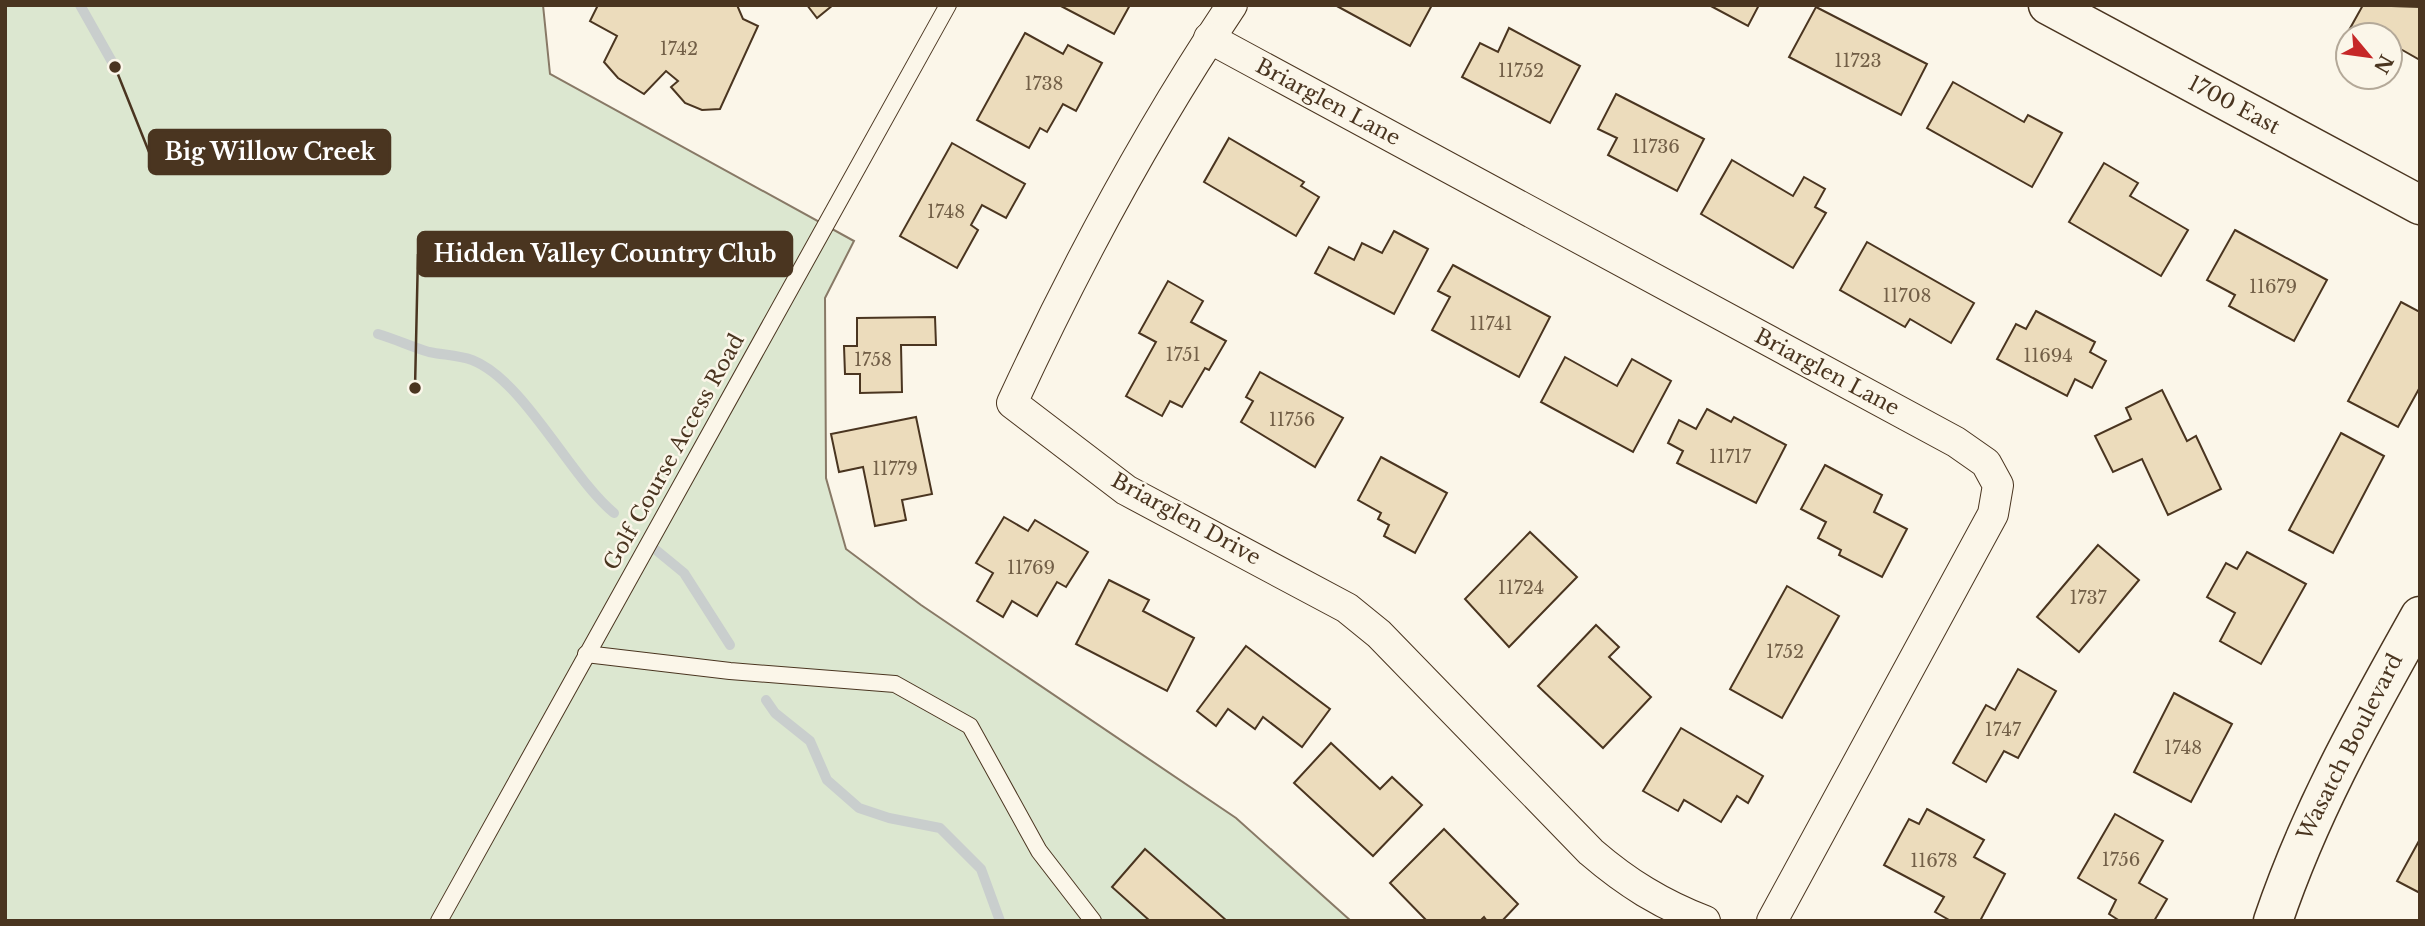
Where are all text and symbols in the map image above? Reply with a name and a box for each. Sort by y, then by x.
north arrow [2334,21,2404,91]
house number: 1742 [660,38,698,60]
house number: 11723 [1834,50,1882,72]
text: N [2369,51,2398,78]
street label: Briarglen Lane [1251,53,1405,151]
house number: 11752 [1498,60,1544,82]
street label: 1700 East [2184,70,2284,140]
house number: 1738 [1024,73,1064,95]
callout: Big Willow Creek [149,130,390,174]
house number: 11736 [1632,136,1680,158]
text: Big Willow Creek [164,138,376,166]
house number: 1748 [927,201,965,223]
callout: Hidden Valley Country Club [418,232,792,276]
text: Hidden Valley Country Club [433,240,777,268]
house number: 11679 [2249,276,2297,298]
house number: 11708 [1883,285,1931,307]
house number: 11741 [1469,313,1513,335]
street label: Briarglen Lane [1750,323,1904,421]
street label: Golf Course Access Road [598,329,750,575]
house number: 1751 [1165,344,1201,366]
house number: 11694 [2023,345,2073,367]
house number: 1758 [854,349,892,371]
house number: 11756 [1269,409,1315,431]
house number: 11717 [1709,446,1752,468]
house number: 11779 [872,458,918,480]
street label: Briarglen Drive [1107,467,1265,571]
house number: 11769 [1007,557,1055,579]
house number: 11724 [1498,577,1544,599]
house number: 1737 [2069,587,2108,609]
house number: 1752 [1766,641,1804,663]
street label: Wasatch Boulevard [2291,649,2408,846]
house number: 1747 [1985,719,2022,741]
house number: 1748 [2164,737,2202,759]
house number: 1756 [2102,849,2140,871]
house number: 11678 [1910,850,1958,872]

